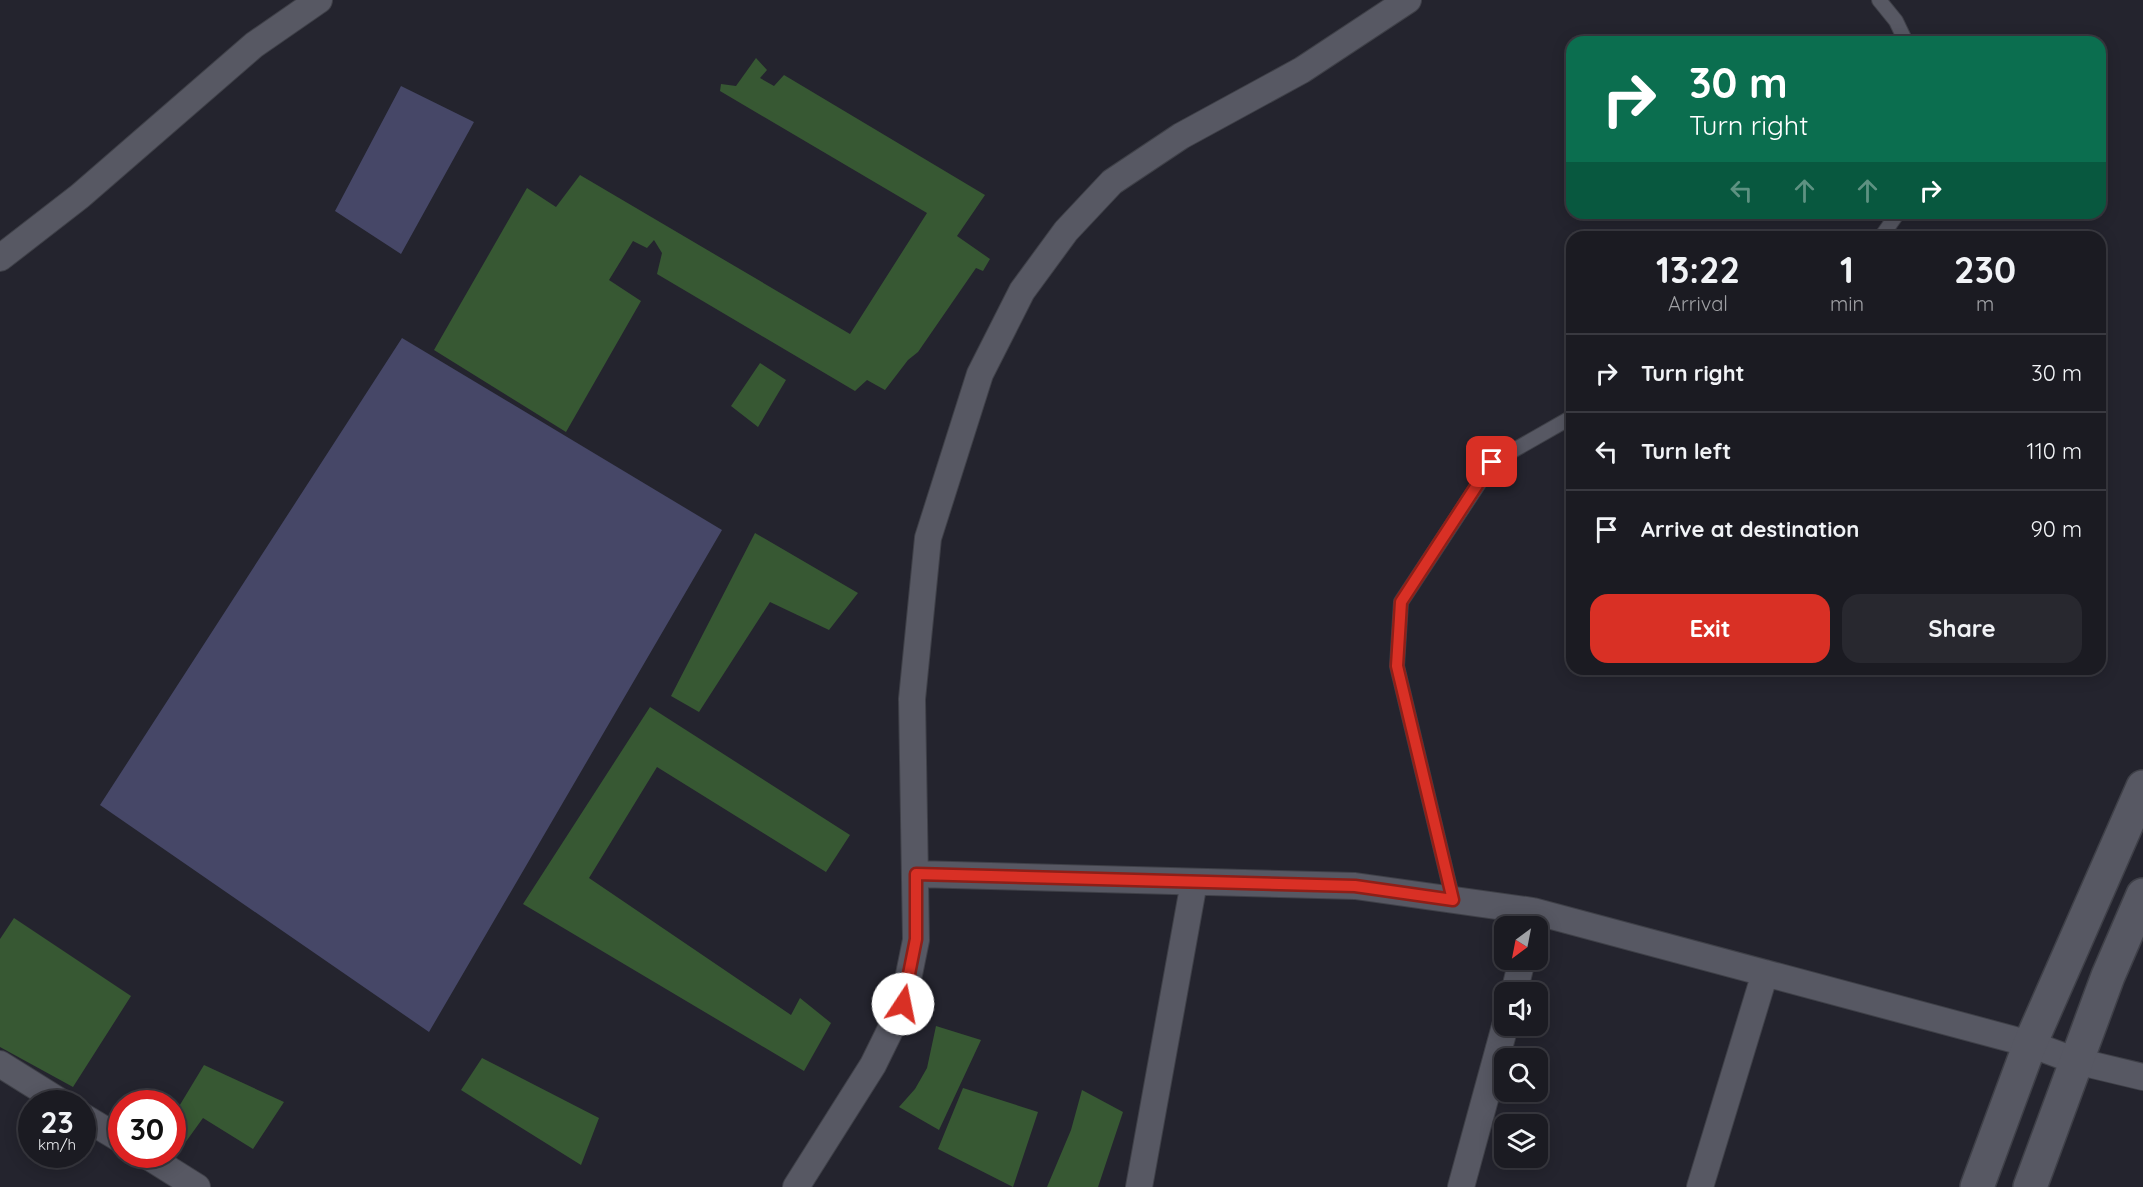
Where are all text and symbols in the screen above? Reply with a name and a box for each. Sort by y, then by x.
text: 30 m [1689,56,1788,109]
icon: right [1590,60,1668,138]
text: Turn right [1689,108,1808,142]
icon: left [1725,174,1758,207]
icon: ahead [1788,174,1821,207]
icon: ahead [1851,174,1884,207]
icon: right [1914,174,1947,207]
text: 13:22 [1656,247,1740,292]
text: 1 [1840,247,1854,292]
text: 230 [1954,247,2016,292]
text: Arrival [1668,291,1728,316]
text: min [1830,291,1864,316]
text: m [1976,291,1994,316]
icon: right [1590,357,1623,390]
text: Turn right [1641,359,1745,387]
text: 30 m [2031,359,2082,387]
icon: left [1590,435,1623,468]
pin [1466,436,1517,487]
text: Turn left [1641,437,1731,465]
text: 110 m [2027,437,2082,465]
icon: arrive [1475,445,1508,478]
icon: arrive [1590,513,1623,546]
text: Arrive at destination [1641,515,1859,543]
text: 90 m [2031,515,2082,543]
button: Exit [1590,594,1830,663]
button: Share [1842,594,2082,663]
north arrow [1494,916,1548,970]
map controls [1494,916,1548,1168]
position arrow [871,972,935,1036]
button: sound [1494,982,1548,1036]
button: search [1494,1048,1548,1102]
speed limit sign: 30 [108,1090,186,1168]
text: 23 [40,1103,74,1141]
button: layers [1494,1114,1548,1168]
text: km/h [38,1135,76,1154]

